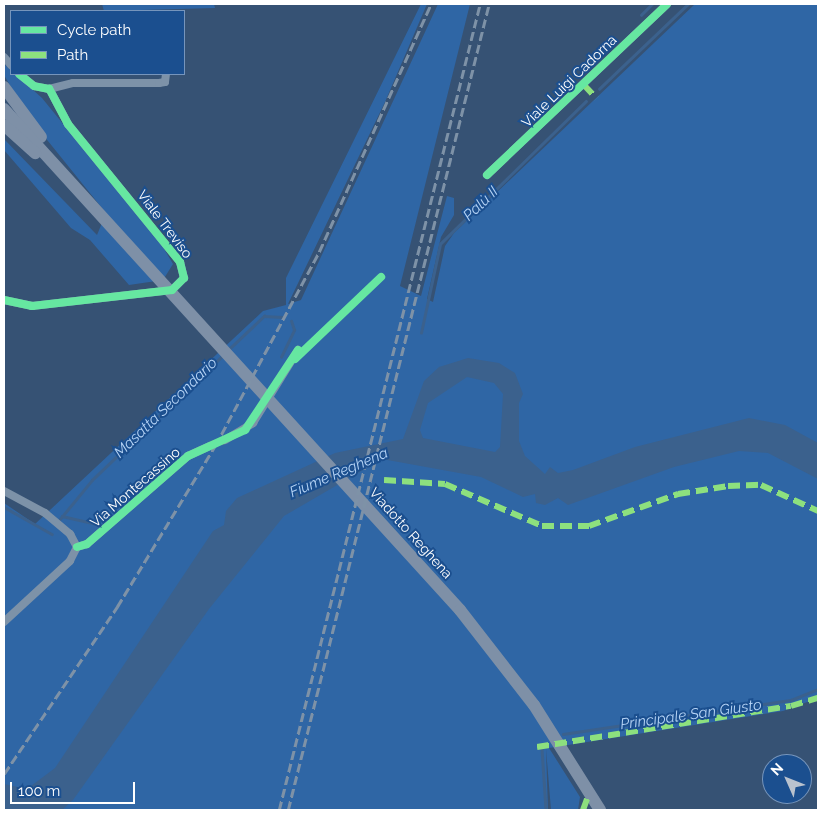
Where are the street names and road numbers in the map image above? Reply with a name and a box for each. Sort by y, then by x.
street label: Viale Luigi Cadorna [518,31,620,131]
street label: Viale Treviso [134,186,196,262]
street label: Via Montecassino [87,443,183,531]
street label: Viadotto Reghena [366,484,456,582]

